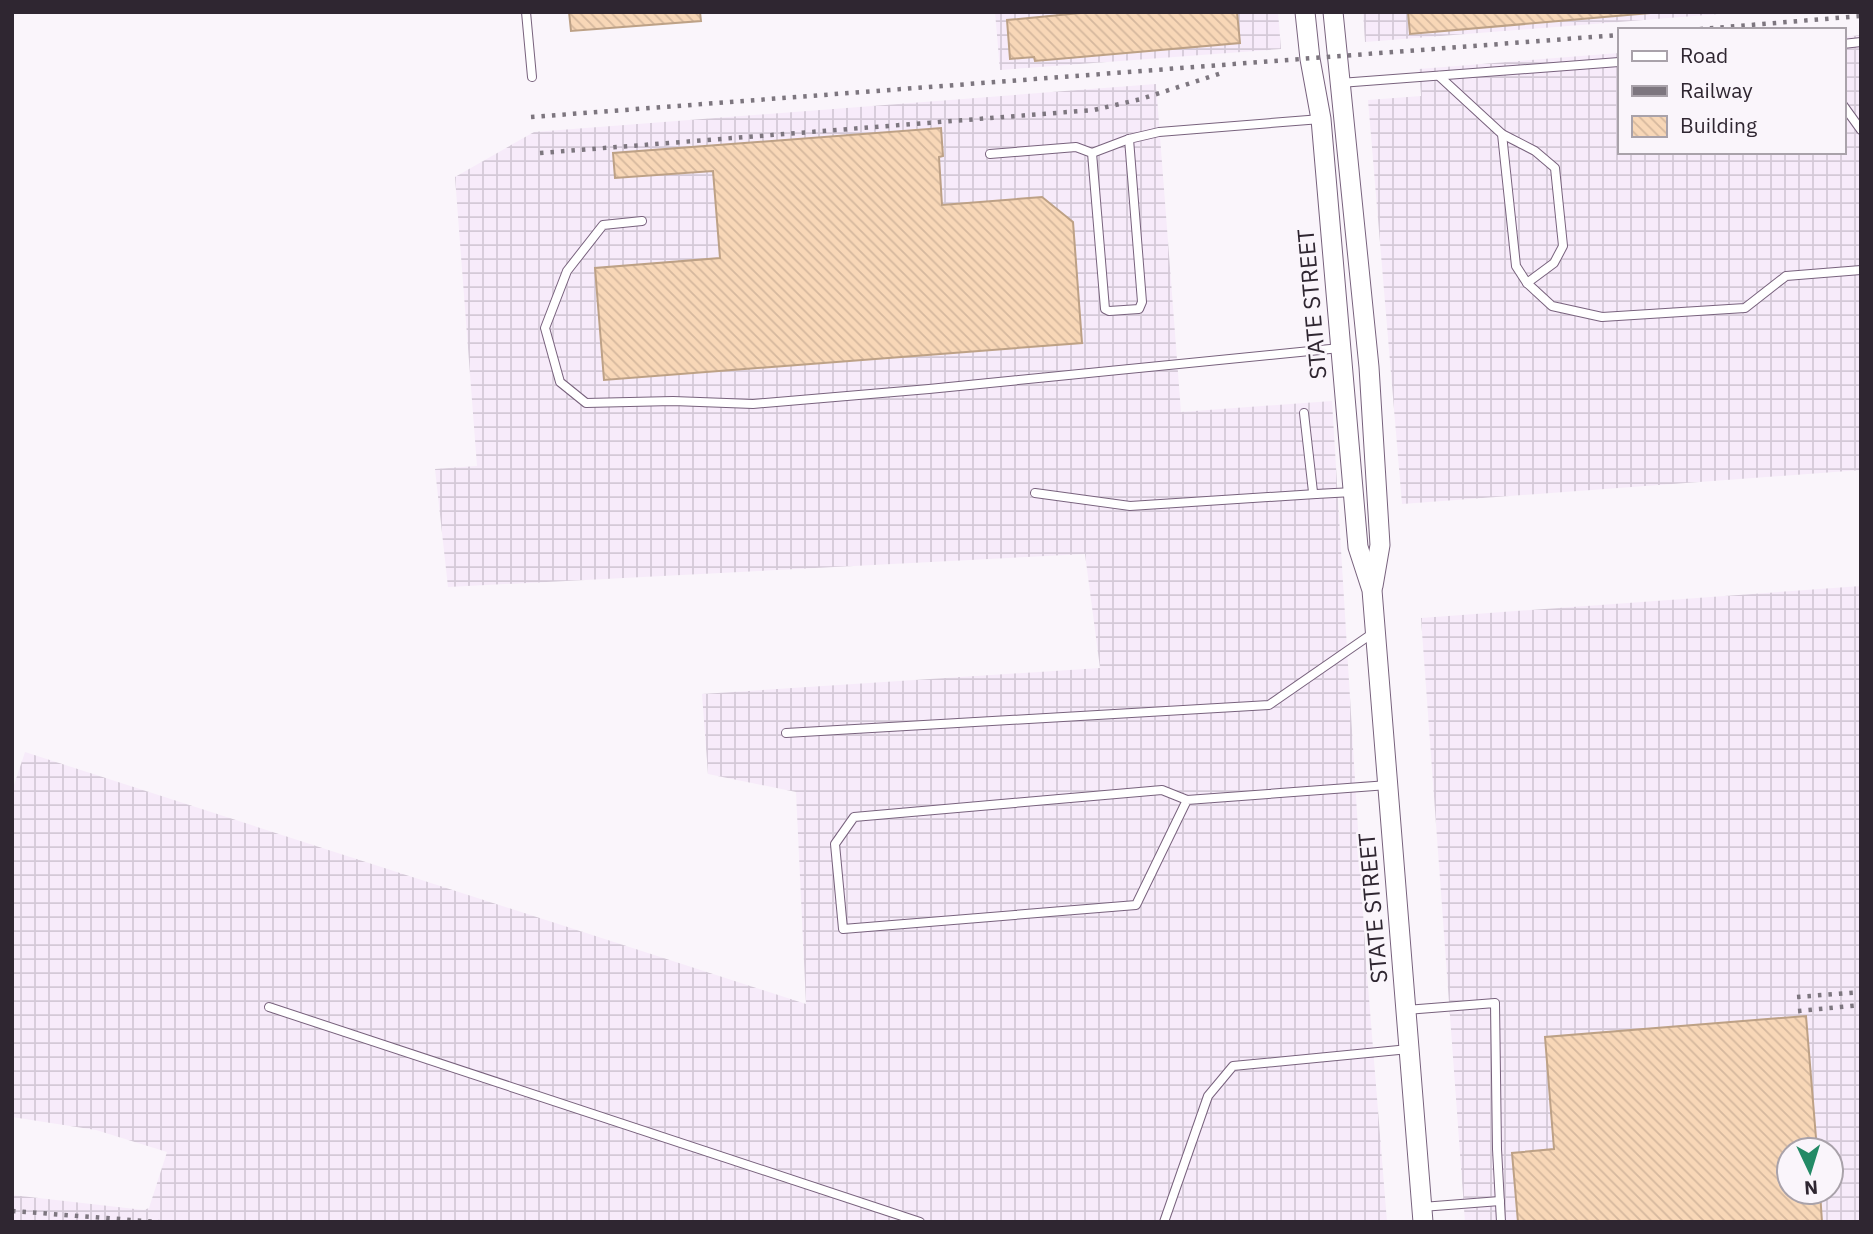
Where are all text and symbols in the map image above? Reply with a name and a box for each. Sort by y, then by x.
legend [1618,28,1845,154]
text: Road [1680,41,1728,69]
text: Railway [1680,76,1753,104]
text: Building [1680,111,1757,139]
street label: STATE STREET [1289,228,1333,381]
street label: STATE STREET [1350,832,1394,985]
north arrow [1775,1136,1845,1206]
text: N [1803,1176,1819,1200]

